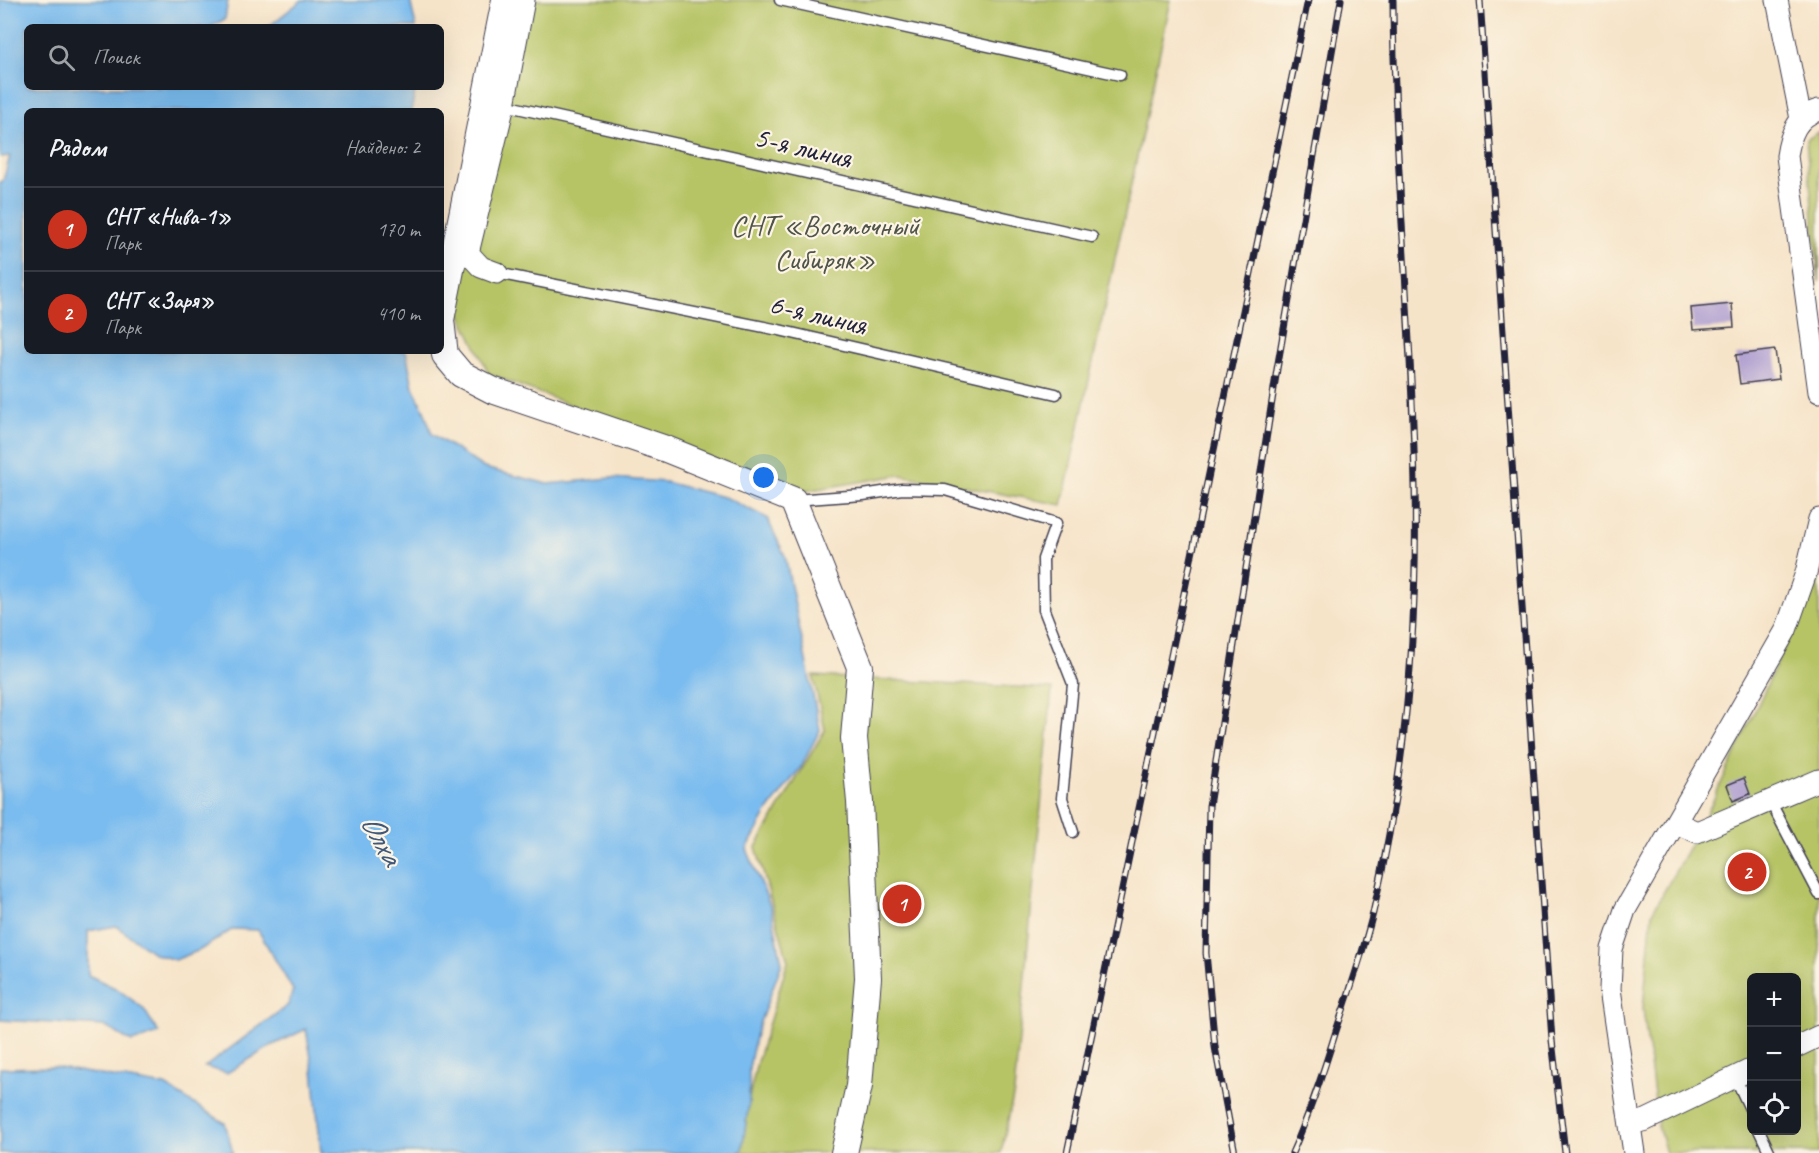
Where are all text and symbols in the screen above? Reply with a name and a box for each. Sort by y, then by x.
search box [24,24,444,90]
icon: search [45,41,78,74]
text: Поиск [93,43,139,71]
street label: 5-я линия [751,117,857,177]
text: Рядом [48,131,106,164]
text: Найдено: 2 [345,135,420,160]
text: СНТ «Нива-1» [105,203,231,231]
park label: СНТ «Восточный Сибиряк» [731,206,921,278]
text: 1 [63,217,72,242]
text: 170 m [377,217,420,242]
text: Парк [105,231,141,256]
street label: 6-я линия [766,284,872,344]
text: СНТ «Заря» [105,287,214,315]
text: 2 [63,301,72,326]
text: 410 m [377,301,420,326]
text: Парк [105,315,141,340]
your location [749,463,778,492]
water label: Олха [351,806,414,874]
pin: 2 [1728,850,1766,894]
pin: 1 [882,882,922,926]
map controls [1747,973,1801,1135]
button: + [1747,973,1801,1027]
button: − [1747,1027,1801,1081]
button: locate [1747,1081,1801,1135]

